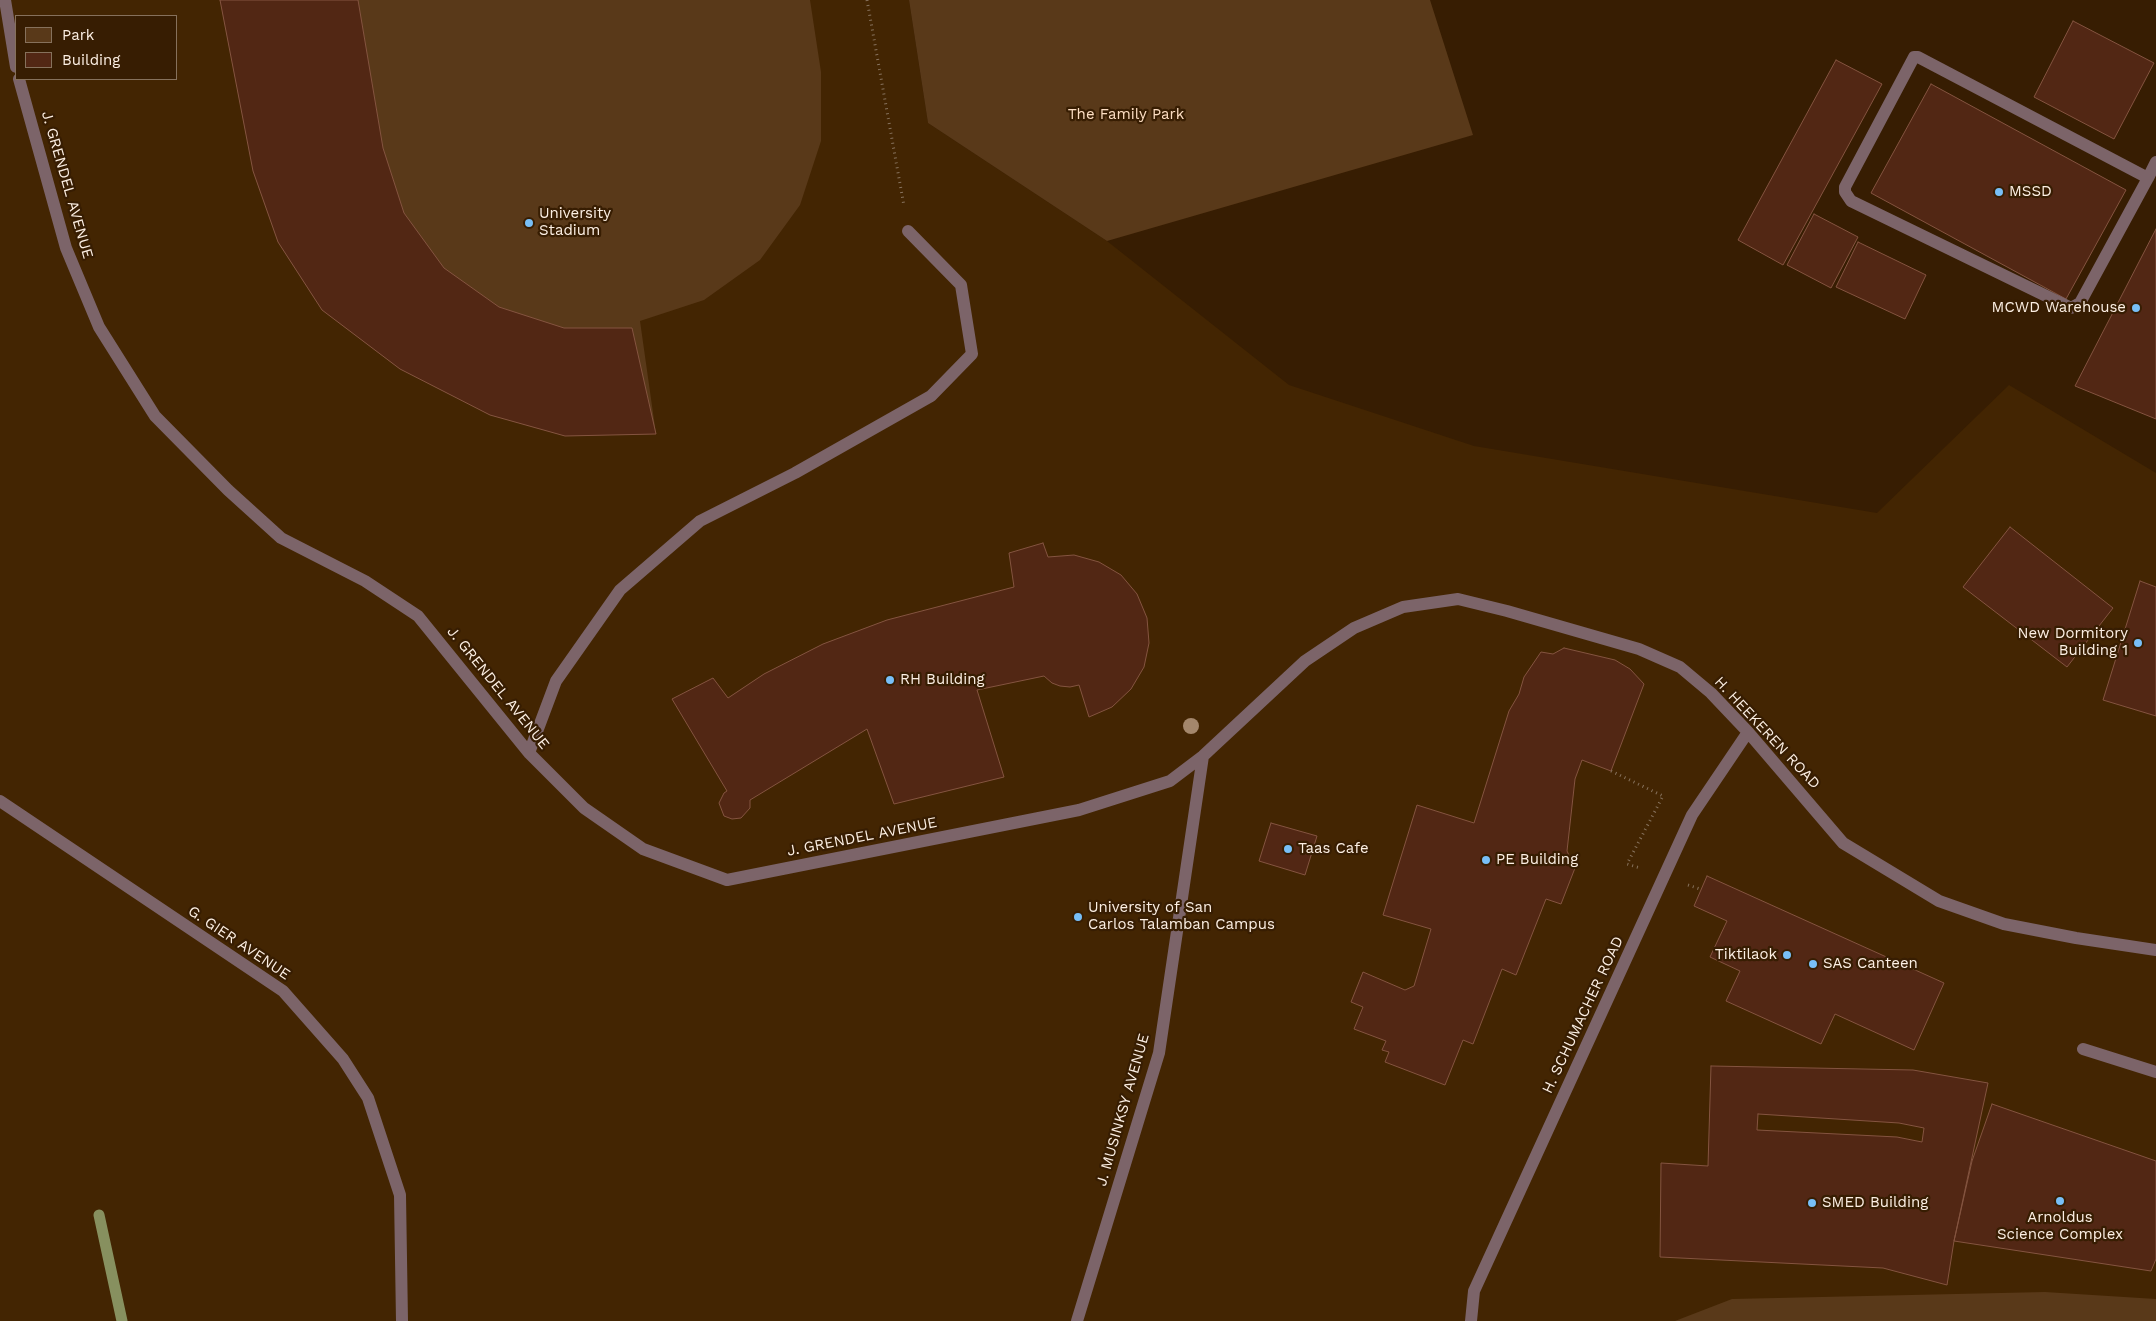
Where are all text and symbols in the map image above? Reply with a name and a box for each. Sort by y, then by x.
legend [15,15,178,80]
text: Park [62,26,94,44]
text: Building [62,51,120,69]
park label: The Family Park [1068,106,1184,124]
street label: J. GRENDEL AVENUE [37,109,97,261]
place label: MSSD [2009,183,2052,201]
marker: MSSD [1993,186,2005,198]
place label: University Stadium [539,205,611,240]
marker: University Stadium [523,217,535,229]
place label: MCWD Warehouse [1992,299,2126,317]
marker: MCWD Warehouse [2130,302,2142,314]
street label: J. GRENDEL AVENUE [443,623,553,753]
place label: New Dormitory Building 1 [2018,625,2128,660]
marker: New Dormitory Building 1 [2132,637,2144,649]
place label: RH Building [900,671,984,689]
street label: H. HEEKEREN ROAD [1710,673,1824,793]
marker: RH Building [884,674,896,686]
street label: J. GRENDEL AVENUE [785,814,939,860]
place label: Taas Cafe [1298,840,1369,858]
marker: Taas Cafe [1282,843,1294,855]
place label: PE Building [1496,851,1578,869]
marker: PE Building [1480,854,1492,866]
place label: University of San Carlos Talamban Campus [1088,899,1275,934]
street label: G. GIER AVENUE [184,902,294,984]
marker: University of San Carlos Talamban Campus [1072,911,1084,923]
street label: H. SCHUMACHER ROAD [1539,933,1627,1097]
place label: Tiktilaok [1715,946,1777,964]
marker: Tiktilaok [1781,949,1793,961]
place label: SAS Canteen [1823,955,1918,973]
marker: SAS Canteen [1807,958,1819,970]
street label: J. MUSINKSY AVENUE [1093,1032,1153,1188]
place label: SMED Building [1822,1194,1928,1212]
marker: Arnoldus Science Complex [2054,1195,2066,1207]
marker: SMED Building [1806,1197,1818,1209]
place label: Arnoldus Science Complex [1997,1209,2123,1244]

